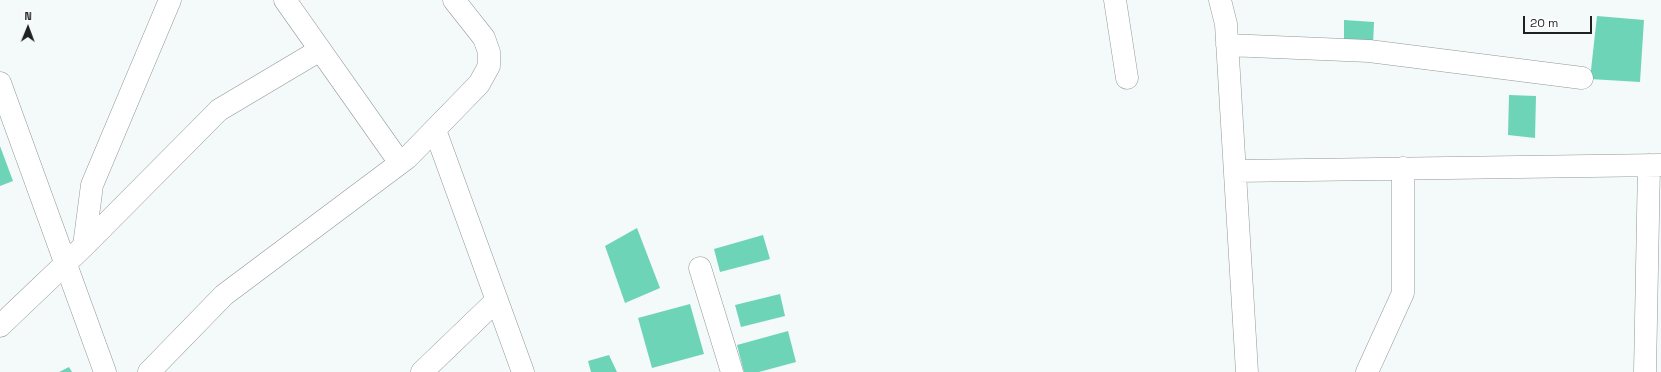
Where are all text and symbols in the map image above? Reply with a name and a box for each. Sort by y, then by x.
north arrow [8,8,48,48]
scale bar [1525,8,1594,34]
text: N [24,9,32,23]
text: 20 m [1530,15,1558,31]

